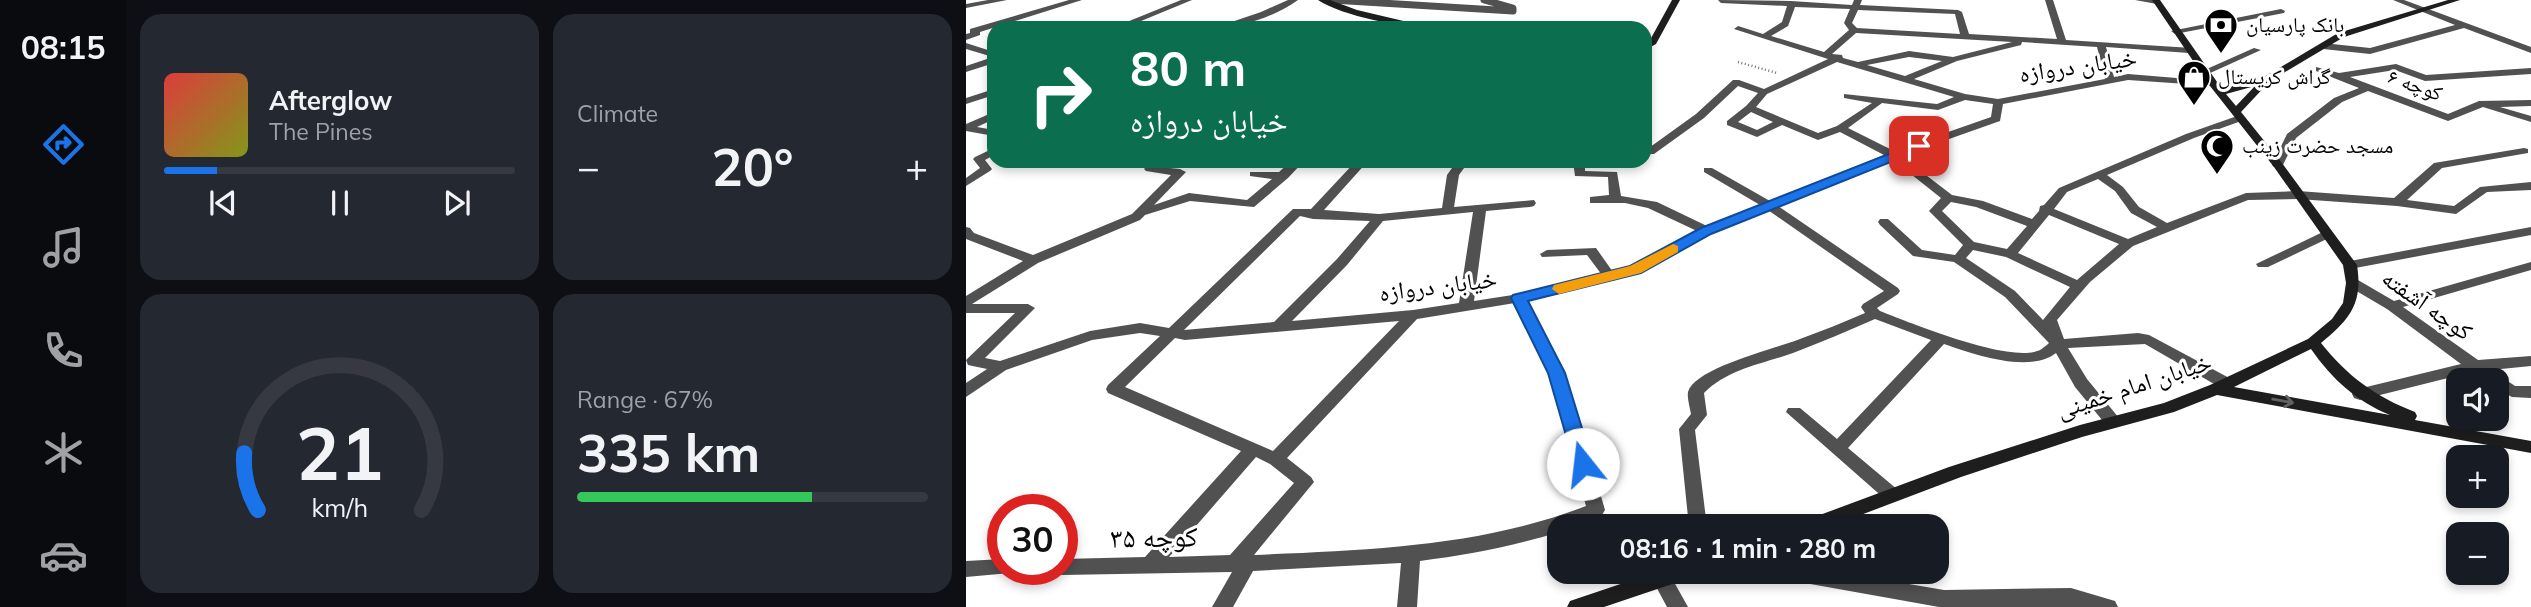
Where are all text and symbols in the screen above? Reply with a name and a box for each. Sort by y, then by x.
bank icon: بانک پارسیان [2202,6,2240,55]
place label: بانک پارسیان [2246,11,2344,37]
text: 08:15 [21,27,105,67]
text: 80 m [1130,37,1246,98]
street label: خیابان دروازه [2017,42,2138,88]
icon: right [1015,49,1106,140]
shop icon: گراش کریستال [2175,58,2213,107]
street label: کوچه ۶ [2384,62,2447,106]
place label: گراش کریستال [2218,63,2331,90]
text: Afterglow [269,84,392,117]
text: Climate [577,99,658,128]
text: خیابان دروازه [1130,100,1288,140]
pin [1889,116,1949,176]
text: The Pines [269,117,373,146]
icon: directions [39,120,88,169]
icon: arrive [1900,127,1938,165]
mosque icon: مسجد حضرت زینب [2198,127,2236,176]
place label: مسجد حضرت زینب [2242,132,2393,158]
text: 20° [711,134,794,199]
text: − [577,143,600,191]
text: + [905,143,928,191]
icon: previous [204,184,242,222]
icon: pause [321,184,359,222]
icon: next [438,184,476,222]
icon: music [39,223,88,272]
street label: کوچه آشفته [2376,262,2479,346]
street label: خیابان دروازه [1377,263,1498,307]
icon: phone [39,326,88,375]
street label: خیابان امام خمینی [2052,346,2216,426]
map controls [2446,368,2509,585]
button: sound [2446,368,2509,431]
text: Range · 67% [577,385,713,414]
one-way arrow [2271,395,2294,408]
text: 21 [296,407,383,498]
text: 335 km [577,420,760,485]
position arrow [1546,427,1620,501]
icon: climate [39,428,88,477]
button: + [2446,445,2509,508]
text: km/h [311,491,368,522]
speed limit sign: 30 [987,494,1078,585]
street label: کوچه ۳۵ [1110,518,1198,555]
button: − [2446,522,2509,585]
icon: car [39,531,88,580]
text: 08:16 · 1 min · 280 m [1620,532,1876,565]

